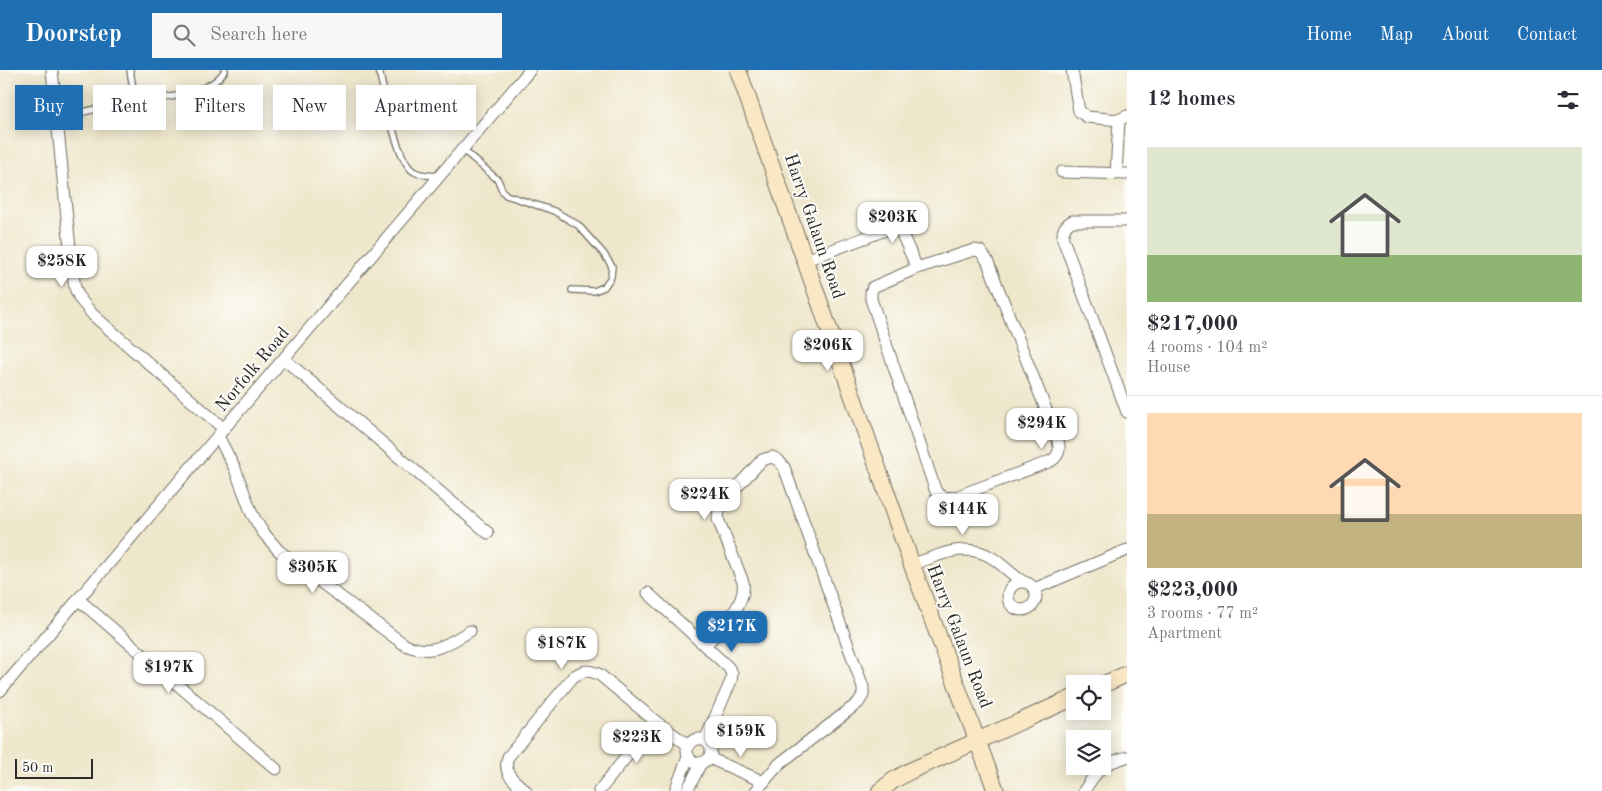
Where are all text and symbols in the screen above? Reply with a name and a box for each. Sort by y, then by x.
search box [152,13,502,58]
icon: search [170,21,198,49]
text: Doorstep [25,23,122,47]
text: Search here [210,26,307,45]
text: Home [1306,26,1352,44]
text: Map [1380,26,1413,44]
text: About [1441,26,1489,44]
text: Contact [1517,26,1577,44]
chip: Buy [15,85,83,130]
chip: Rent [93,85,166,130]
chip: Filters [176,85,263,130]
chip: New [273,85,346,130]
chip: Apartment [356,85,476,130]
icon: filters [1554,86,1582,114]
text: 12 homes [1147,89,1235,110]
street label: Harry Galaun Road [781,151,847,301]
icon: home [1320,180,1410,270]
pin: $203K [858,202,928,244]
text: $203K [868,210,918,226]
pin: $258K [27,246,97,288]
text: $258K [37,254,87,270]
text: $217,000 [1147,314,1238,335]
street label: Norfolk Road [212,324,293,415]
pin: $206K [793,330,863,372]
text: $206K [803,338,853,354]
text: 4 rooms · 104 m² [1147,340,1267,356]
text: House [1147,360,1190,376]
pin: $294K [1007,408,1077,450]
text: $294K [1017,416,1067,432]
icon: home [1320,445,1410,535]
pin: $224K [670,478,740,521]
text: $224K [680,487,730,503]
pin: $144K [928,494,998,536]
text: $144K [938,502,988,518]
pin: $305K [278,552,348,594]
text: $305K [288,560,338,576]
street label: Harry Galaun Road [923,562,995,711]
text: $223,000 [1147,580,1238,601]
text: 3 rooms · 77 m² [1147,606,1258,622]
pin: $217K [697,610,767,653]
text: $217K [707,619,757,635]
text: Apartment [1147,626,1222,642]
pin: $187K [527,628,597,670]
text: $187K [537,636,587,652]
pin: $197K [134,652,204,694]
text: $197K [144,660,194,676]
map controls [1066,675,1111,775]
button: locate [1066,675,1111,720]
pin: $159K [706,716,776,758]
pin: $223K [602,722,672,764]
text: $159K [716,724,766,740]
text: $223K [612,730,662,746]
button: layers [1066,730,1111,775]
scale bar [15,756,92,779]
text: 50 m [22,761,53,775]

